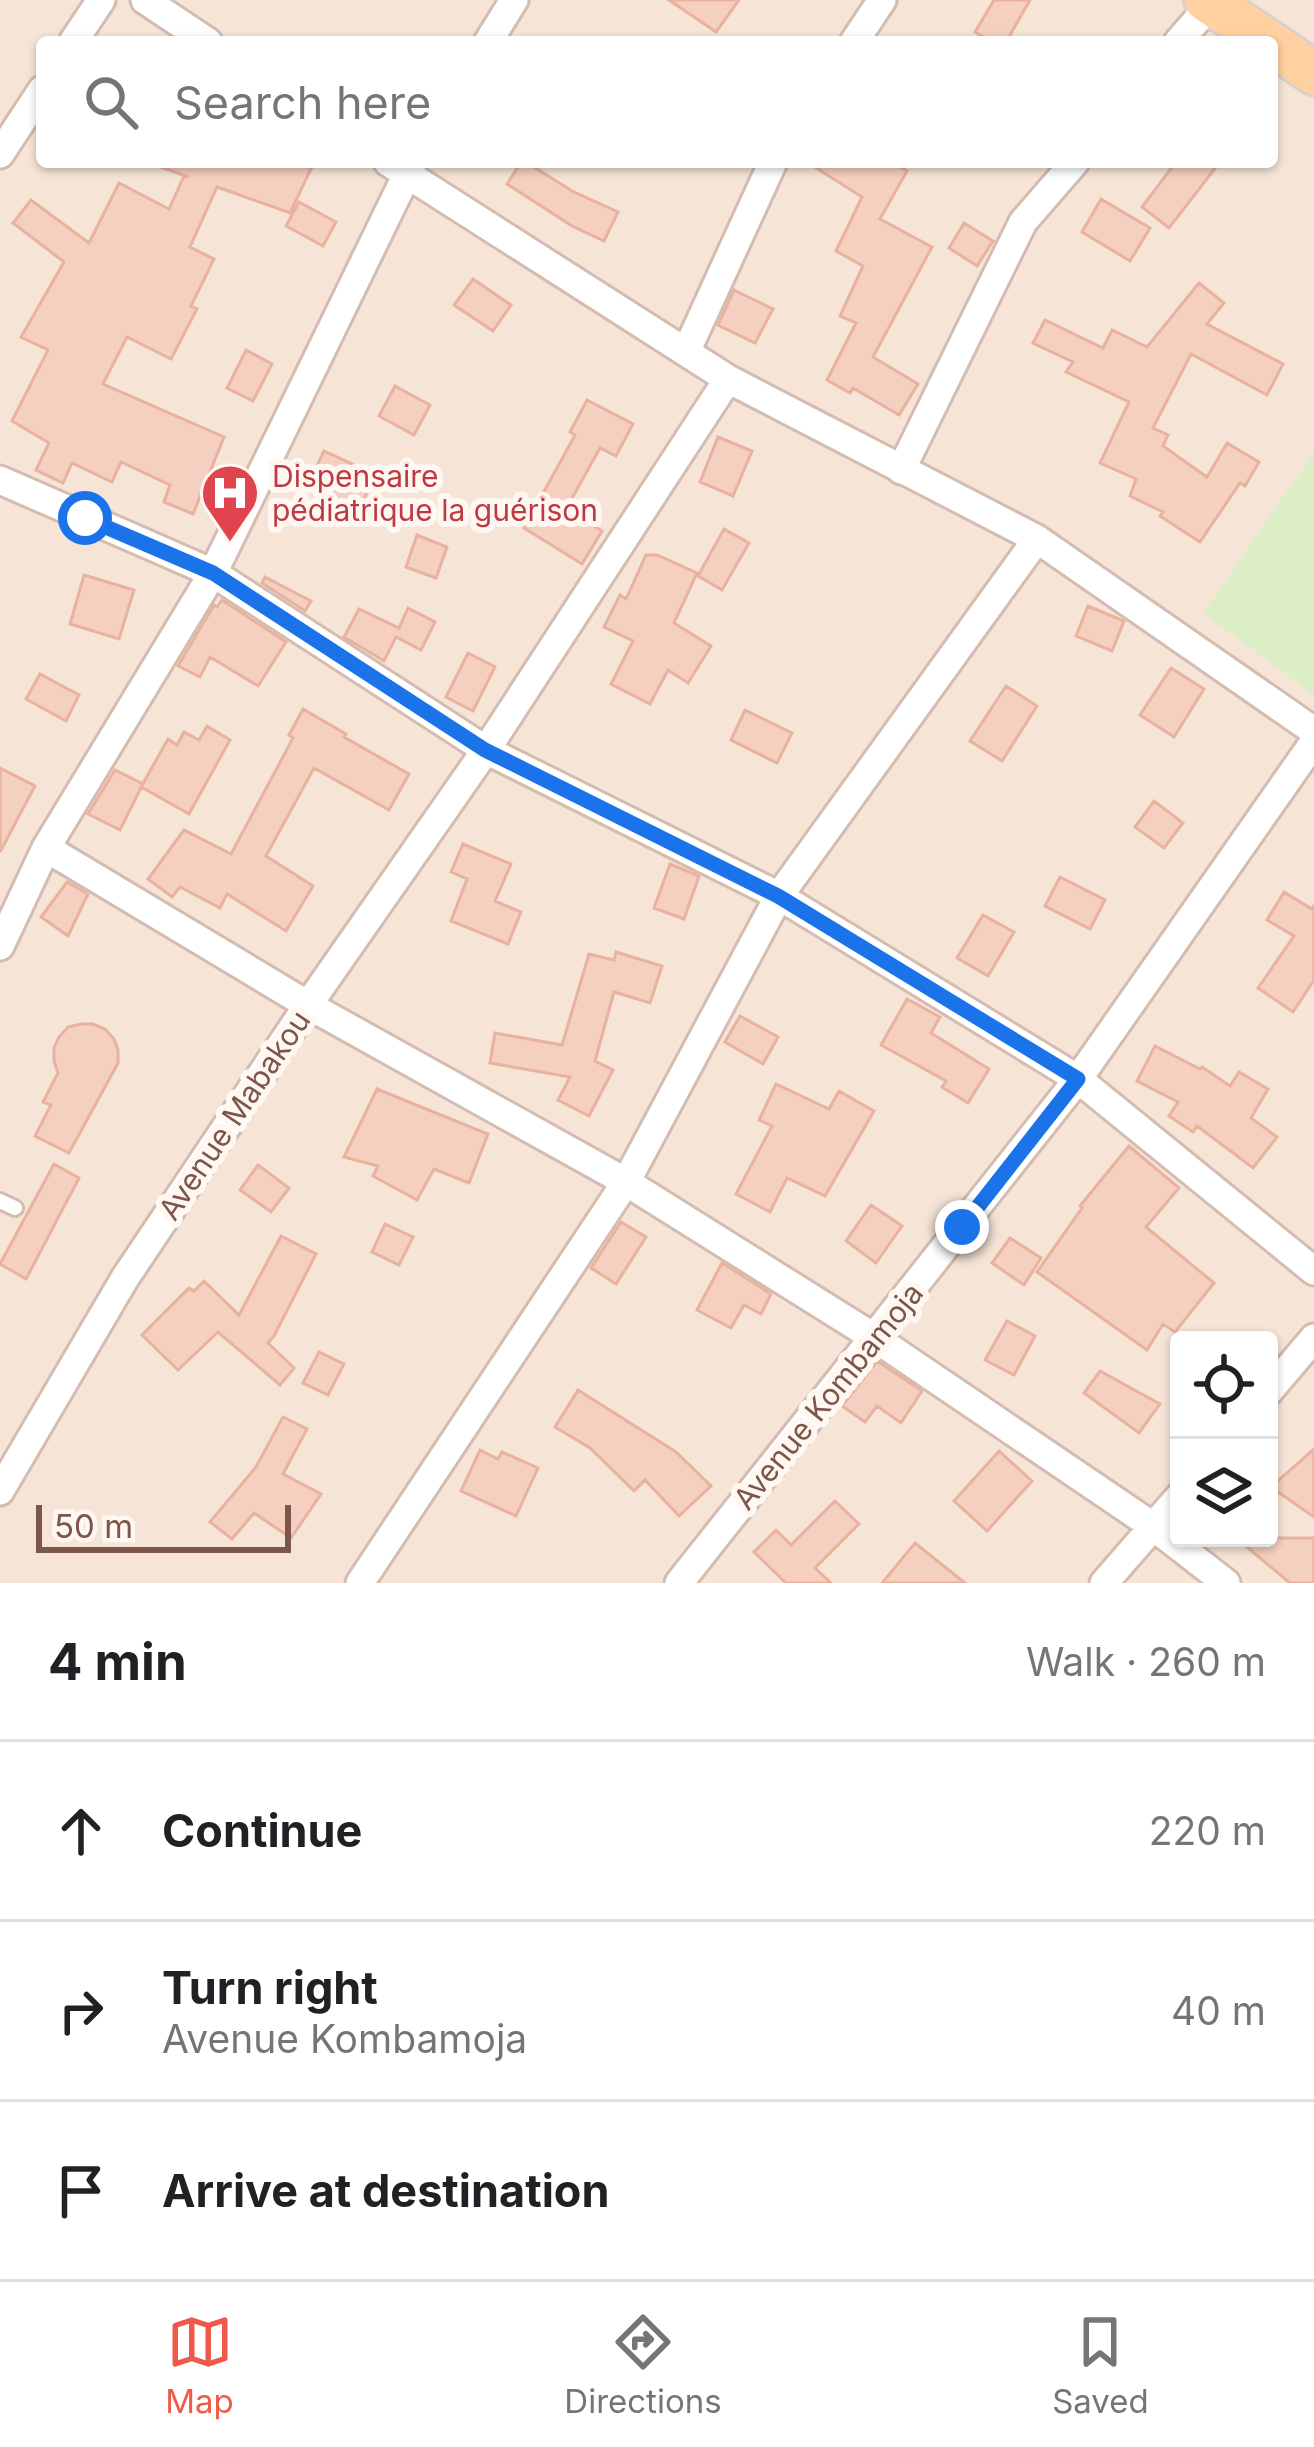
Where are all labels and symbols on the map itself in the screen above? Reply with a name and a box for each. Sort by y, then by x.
place label: Dispensaire pédiatrique la guérison [272,458,598,528]
hospital icon: Dispensaire pédiatrique la guérison [199,462,261,544]
route start [58,491,112,545]
street label: Avenue Mabakou [151,1003,317,1227]
route end [935,1200,989,1254]
street label: Avenue Kombamoja [726,1276,930,1516]
scale bar [36,1499,291,1552]

